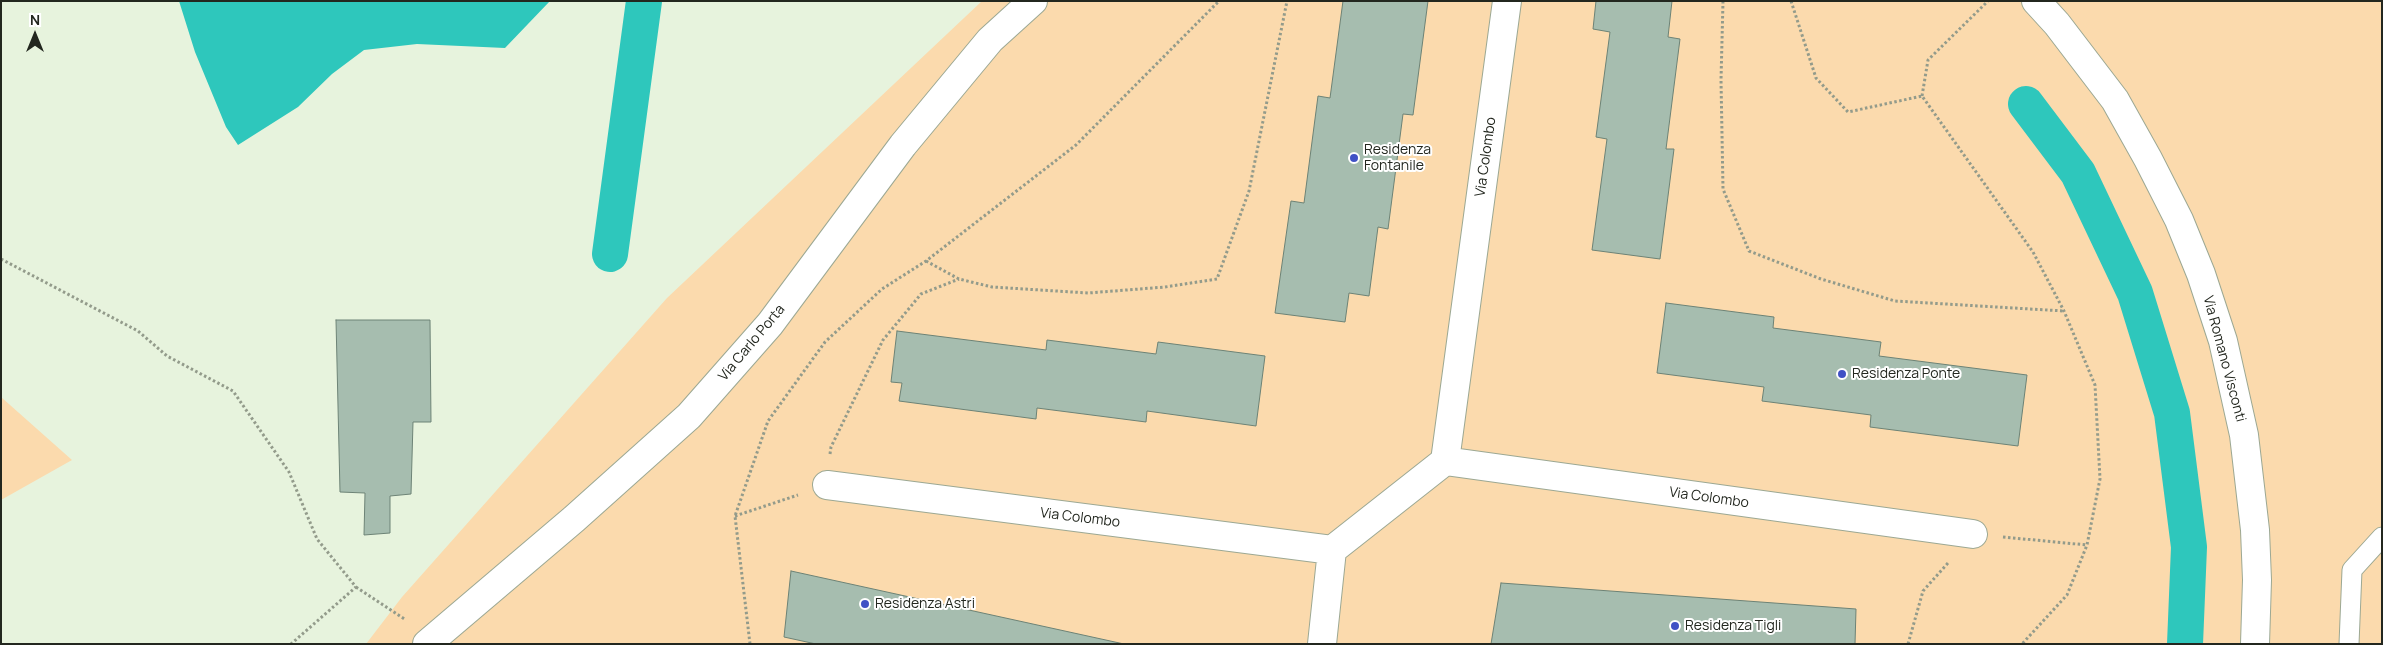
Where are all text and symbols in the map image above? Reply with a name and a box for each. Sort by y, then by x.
north arrow [10,10,60,60]
text: N [30,10,40,29]
street label: Via Colombo [1472,116,1500,198]
place label: Residenza Fontanile [1364,142,1431,174]
marker: Residenza Fontanile [1348,152,1360,164]
street label: Via Romano Visconti [2199,294,2249,424]
street label: Via Carlo Porta [715,301,789,385]
place label: Residenza Ponte [1852,366,1960,382]
marker: Residenza Ponte [1836,368,1848,380]
street label: Via Colombo [1668,484,1750,512]
street label: Via Colombo [1039,505,1121,531]
place label: Residenza Astri [875,596,975,612]
marker: Residenza Astri [859,598,871,610]
place label: Residenza Tigli [1685,618,1781,634]
marker: Residenza Tigli [1669,620,1681,632]

